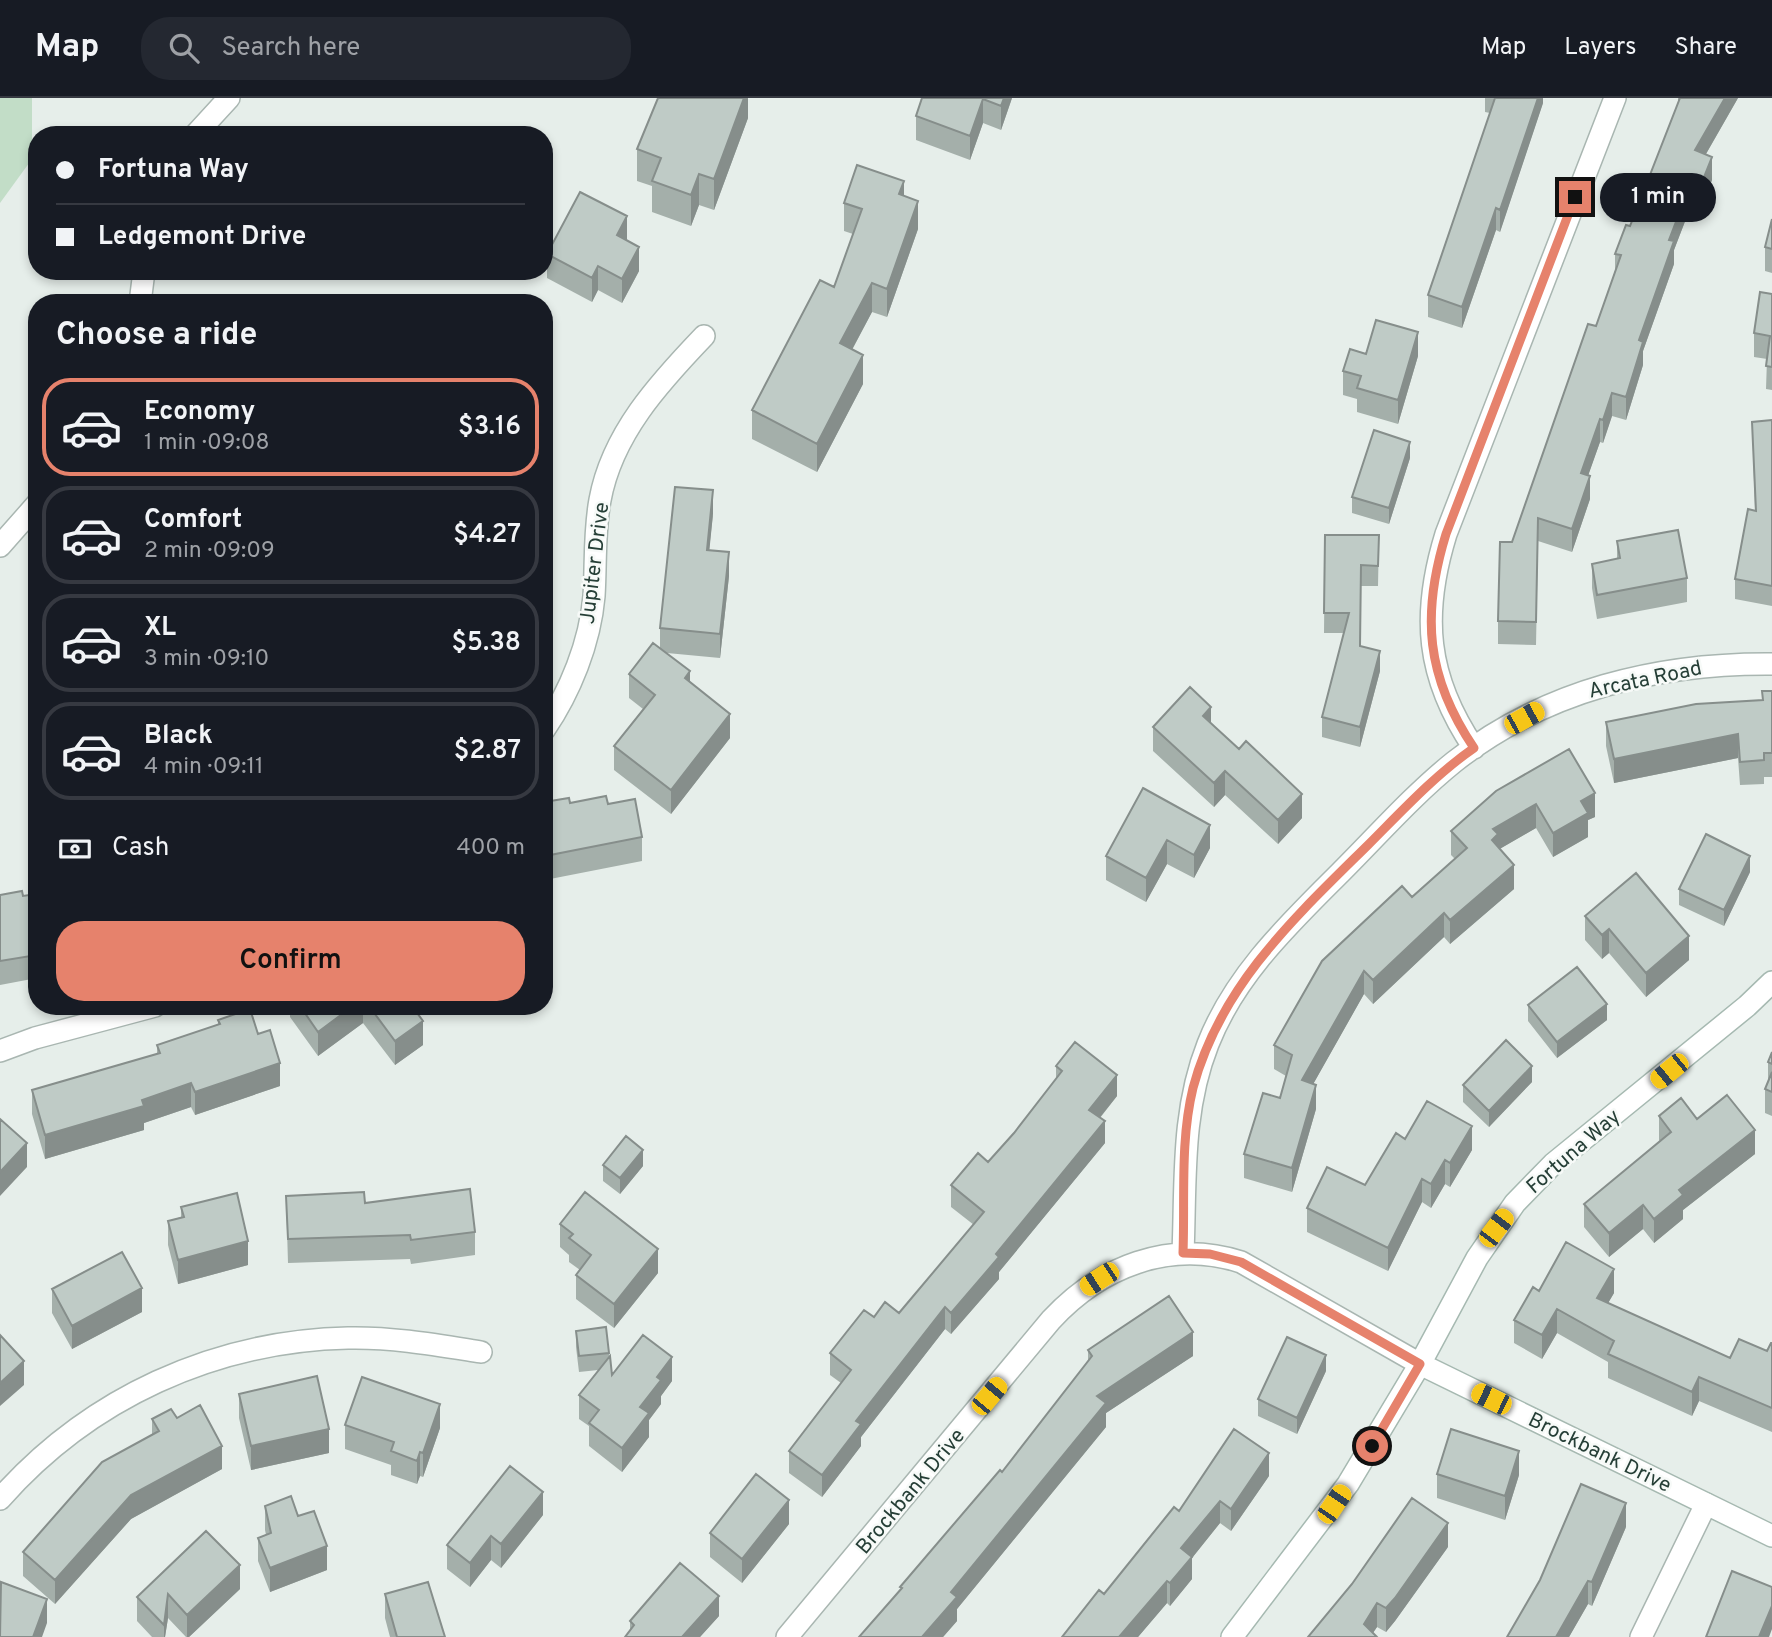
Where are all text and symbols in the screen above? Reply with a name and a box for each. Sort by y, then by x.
search box [141,17,631,80]
text: Map [35,27,99,69]
icon: search [165,29,203,67]
text: Search here [221,32,360,65]
text: Map [1481,33,1526,63]
text: Layers [1564,33,1636,63]
text: Share [1674,33,1737,63]
text: Fortuna Way [98,154,249,187]
callout: 1 min [1600,172,1715,222]
route end [1559,181,1591,213]
text: 1 min [1631,183,1685,212]
text: Ledgemont Drive [98,221,306,254]
text: Choose a ride [56,316,257,356]
icon: car [60,396,123,459]
text: Economy [144,396,255,429]
text: $3.16 [458,411,521,444]
text: 1 min · 09:08 [144,429,270,458]
street label: Jupiter Drive [575,501,616,626]
icon: car [60,504,123,567]
text: Comfort [144,504,242,537]
text: $4.27 [453,519,521,552]
text: 2 min · 09:09 [144,537,275,566]
icon: car [60,612,123,675]
text: XL [144,612,176,645]
text: $5.38 [452,627,521,660]
text: 3 min · 09:10 [144,645,269,674]
street label: Arcata Road [1586,655,1704,706]
car [1501,699,1548,737]
icon: car [60,720,123,783]
text: Black [144,720,213,753]
text: $2.87 [454,735,521,768]
text: 4 min · 09:11 [144,753,264,782]
icon: cash [56,830,94,868]
text: Cash [112,832,169,865]
text: 400 m [456,834,525,863]
button: Confirm [56,921,525,1001]
car [1647,1050,1692,1092]
street label: Fortuna Way [1521,1104,1627,1200]
car [1475,1205,1518,1251]
car [1076,1259,1123,1299]
car [968,1373,1011,1419]
car [1468,1380,1515,1418]
street label: Brockbank Drive [1523,1407,1675,1500]
street label: Brockbank Drive [851,1423,972,1560]
route start [1356,1430,1388,1462]
car [1314,1481,1355,1527]

